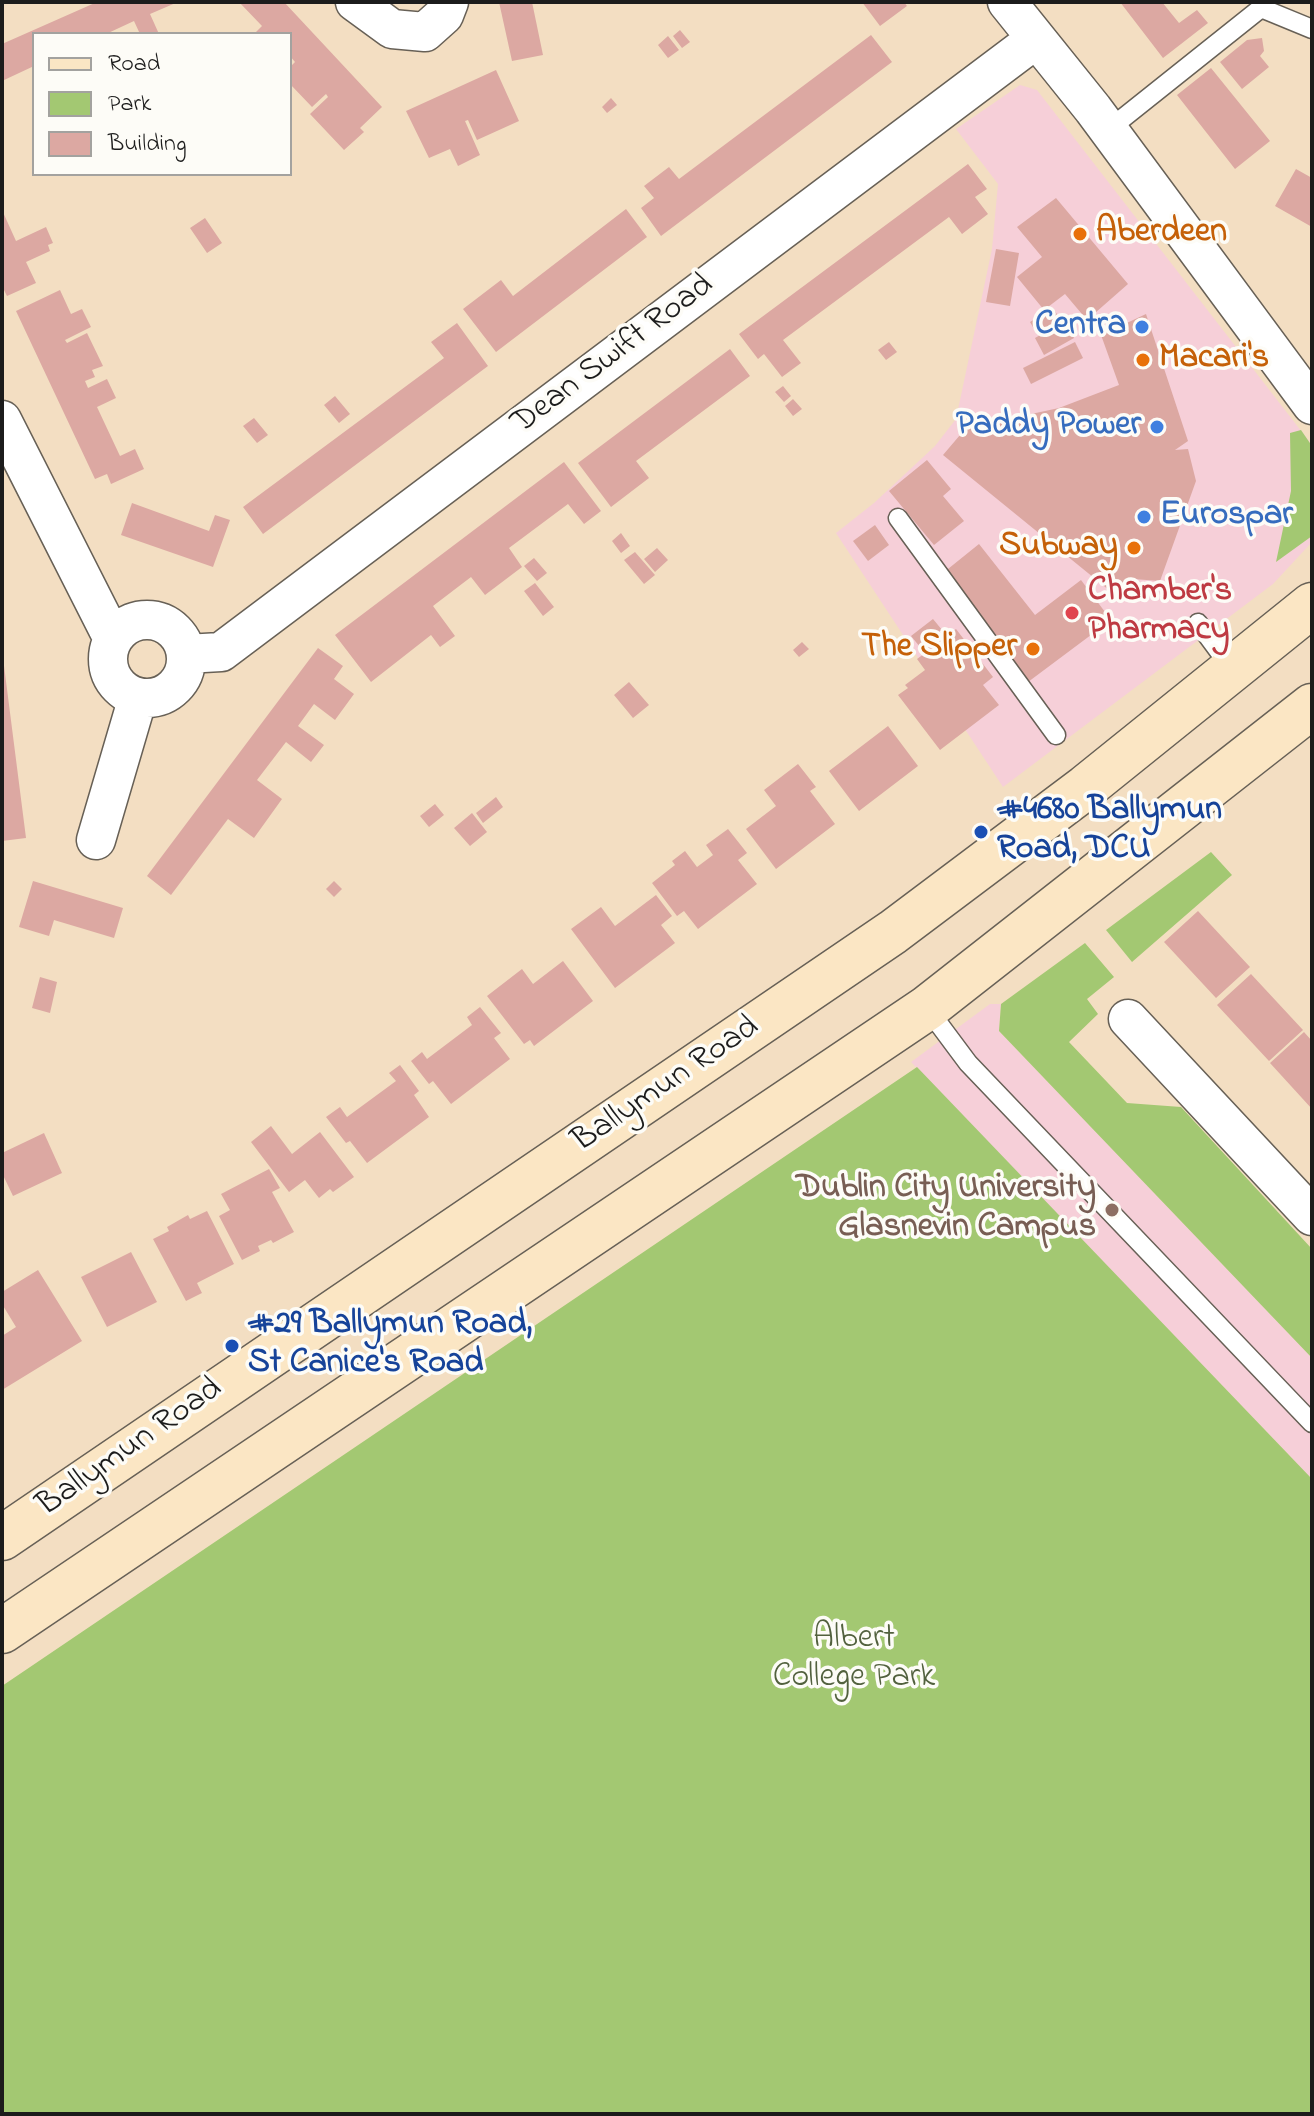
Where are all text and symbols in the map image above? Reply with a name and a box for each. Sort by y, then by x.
legend [32,32,292,176]
text: Road [108,47,160,82]
text: Park [108,87,151,122]
text: Building [108,127,187,162]
place label: Aberdeen [1096,214,1227,254]
marker: Aberdeen [1071,225,1089,243]
street label: Dean Swift Road [505,267,723,445]
place label: Centra [1035,307,1126,347]
marker: Centra [1133,318,1151,336]
place label: Macari's [1159,340,1269,380]
marker: Macari's [1134,351,1152,369]
place label: Paddy Power [956,407,1141,447]
marker: Paddy Power [1148,418,1166,436]
place label: Eurospar [1160,497,1293,537]
marker: Eurospar [1135,508,1153,526]
place label: Subway [999,528,1118,568]
marker: Subway [1125,539,1143,557]
place label: Chamber's Pharmacy [1088,573,1232,652]
marker: Chamber's Pharmacy [1063,604,1081,622]
place label: The Slipper [861,629,1017,669]
marker: The Slipper [1024,640,1042,658]
place label: #4680 Ballymun Road, DCU [997,792,1222,872]
marker: #4680 Ballymun Road, DCU [972,823,990,841]
street label: Ballymun Road [566,1009,768,1163]
place label: Dublin City University Glasnevin Campus [796,1170,1096,1250]
marker: Dublin City University Glasnevin Campus [1103,1201,1121,1219]
place label: #29 Ballymun Road, St Canice's Road [248,1306,532,1386]
marker: #29 Ballymun Road, St Canice's Road [223,1337,241,1355]
street label: Ballymun Road [31,1370,231,1528]
park label: Albert College Park [773,1620,935,1700]

